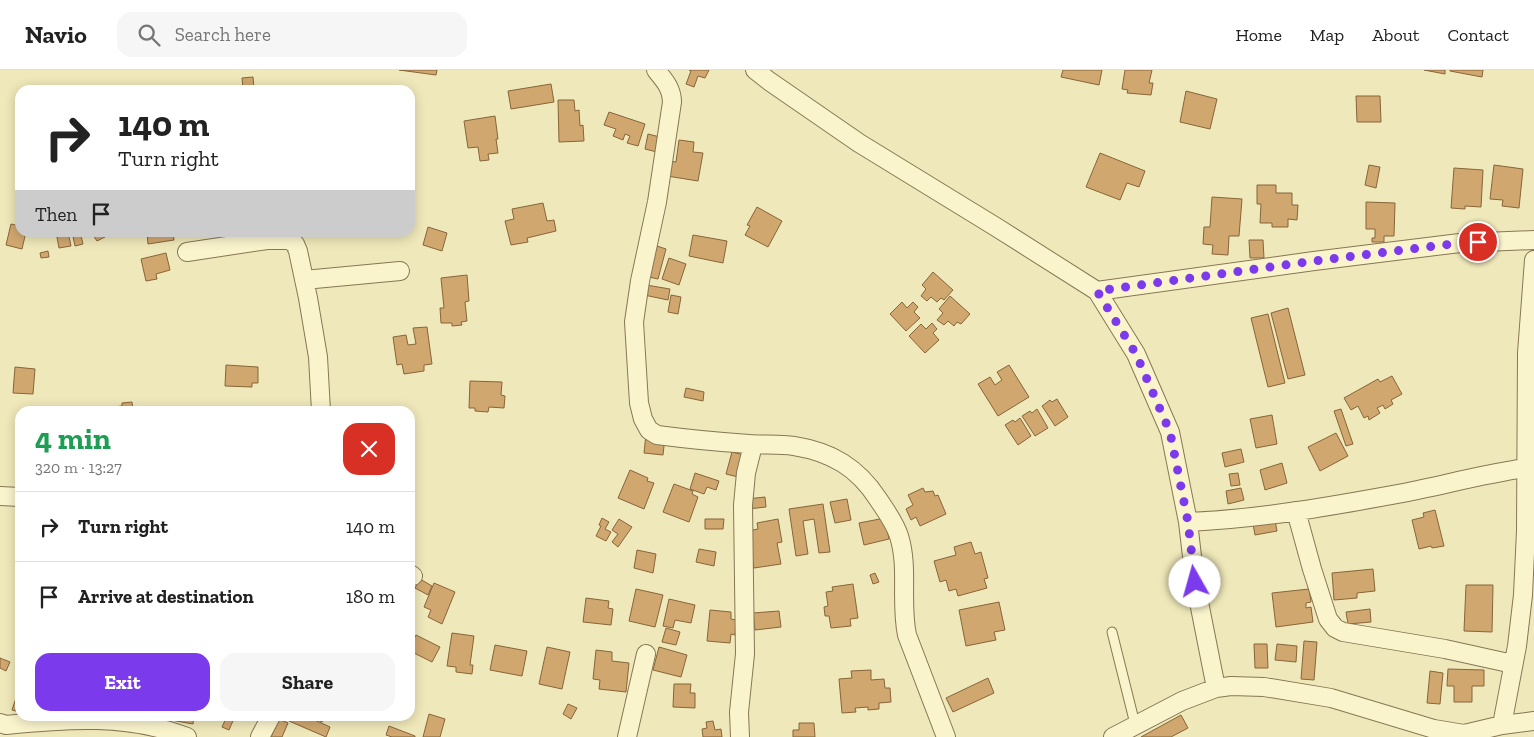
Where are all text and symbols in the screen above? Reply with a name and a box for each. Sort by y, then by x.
search box [117,12,467,57]
text: Navio [25,20,87,49]
icon: search [135,21,163,49]
text: Search here [175,23,271,46]
text: Home [1235,24,1282,46]
text: Map [1310,24,1344,46]
text: About [1372,24,1419,46]
text: Contact [1447,24,1509,46]
text: 140 m [118,103,209,145]
icon: right [35,105,100,170]
text: Turn right [118,145,219,172]
icon: arrive [87,200,115,228]
text: Then [35,203,77,226]
pin [1457,221,1499,263]
icon: arrive [1464,228,1492,256]
text: 4 min [35,421,111,457]
button: close [343,423,395,475]
text: 320 m · 13:27 [35,458,122,477]
icon: right [35,513,63,541]
text: Turn right [78,515,168,538]
text: 140 m [346,515,395,538]
position arrow [1168,555,1220,607]
icon: arrive [35,583,63,611]
text: Arrive at destination [78,585,254,608]
text: 180 m [346,585,395,608]
button: Exit [35,653,210,711]
button: Share [220,653,395,711]

